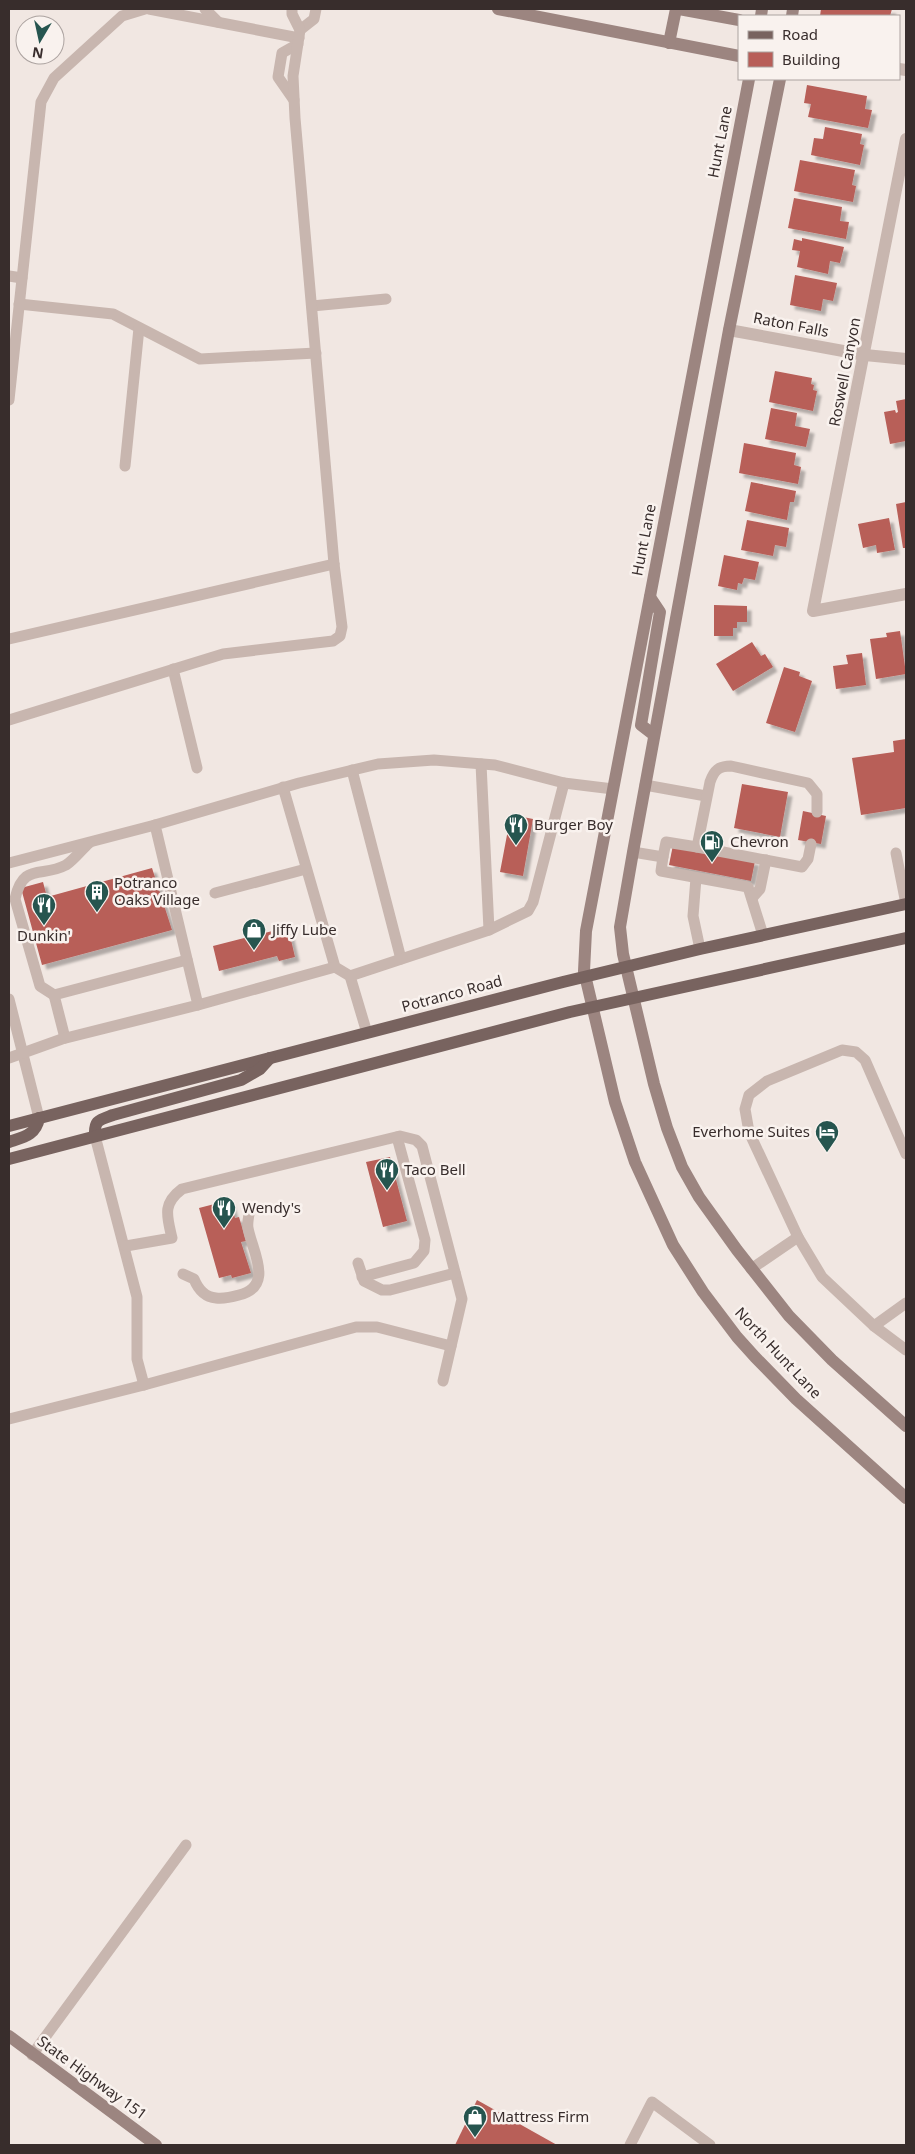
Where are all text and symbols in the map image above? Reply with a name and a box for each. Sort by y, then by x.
north arrow [15,15,65,65]
legend [738,15,900,80]
text: Road [782,24,818,44]
text: N [31,43,45,64]
text: Building [782,49,840,69]
street label: Hunt Lane [702,104,736,180]
street label: Raton Falls [752,307,831,341]
street label: Roswell Canyon [824,316,864,428]
street label: Hunt Lane [626,502,660,578]
restaurant icon: Burger Boy [503,812,529,846]
place label: Burger Boy [534,814,613,834]
fuel station icon: Chevron [699,829,725,863]
place label: Chevron [730,831,789,851]
place label: Potranco Oaks Village [114,872,200,909]
building icon: Potranco Oaks Village [84,879,110,913]
restaurant icon: Dunkin' [31,892,57,926]
shop icon: Jiffy Lube [241,917,267,951]
place label: Jiffy Lube [270,919,337,939]
place label: Dunkin' [17,925,71,945]
street label: Potranco Road [399,970,504,1016]
hotel icon: Everhome Suites [814,1119,840,1153]
place label: Everhome Suites [692,1121,810,1141]
restaurant icon: Taco Bell [374,1157,400,1191]
place label: Taco Bell [404,1159,466,1179]
restaurant icon: Wendy's [211,1195,237,1229]
place label: Wendy's [242,1197,301,1217]
street label: North Hunt Lane [731,1302,826,1402]
street label: State Highway 151 [34,2031,151,2124]
shop icon: Mattress Firm [462,2104,488,2138]
place label: Mattress Firm [492,2106,589,2126]

